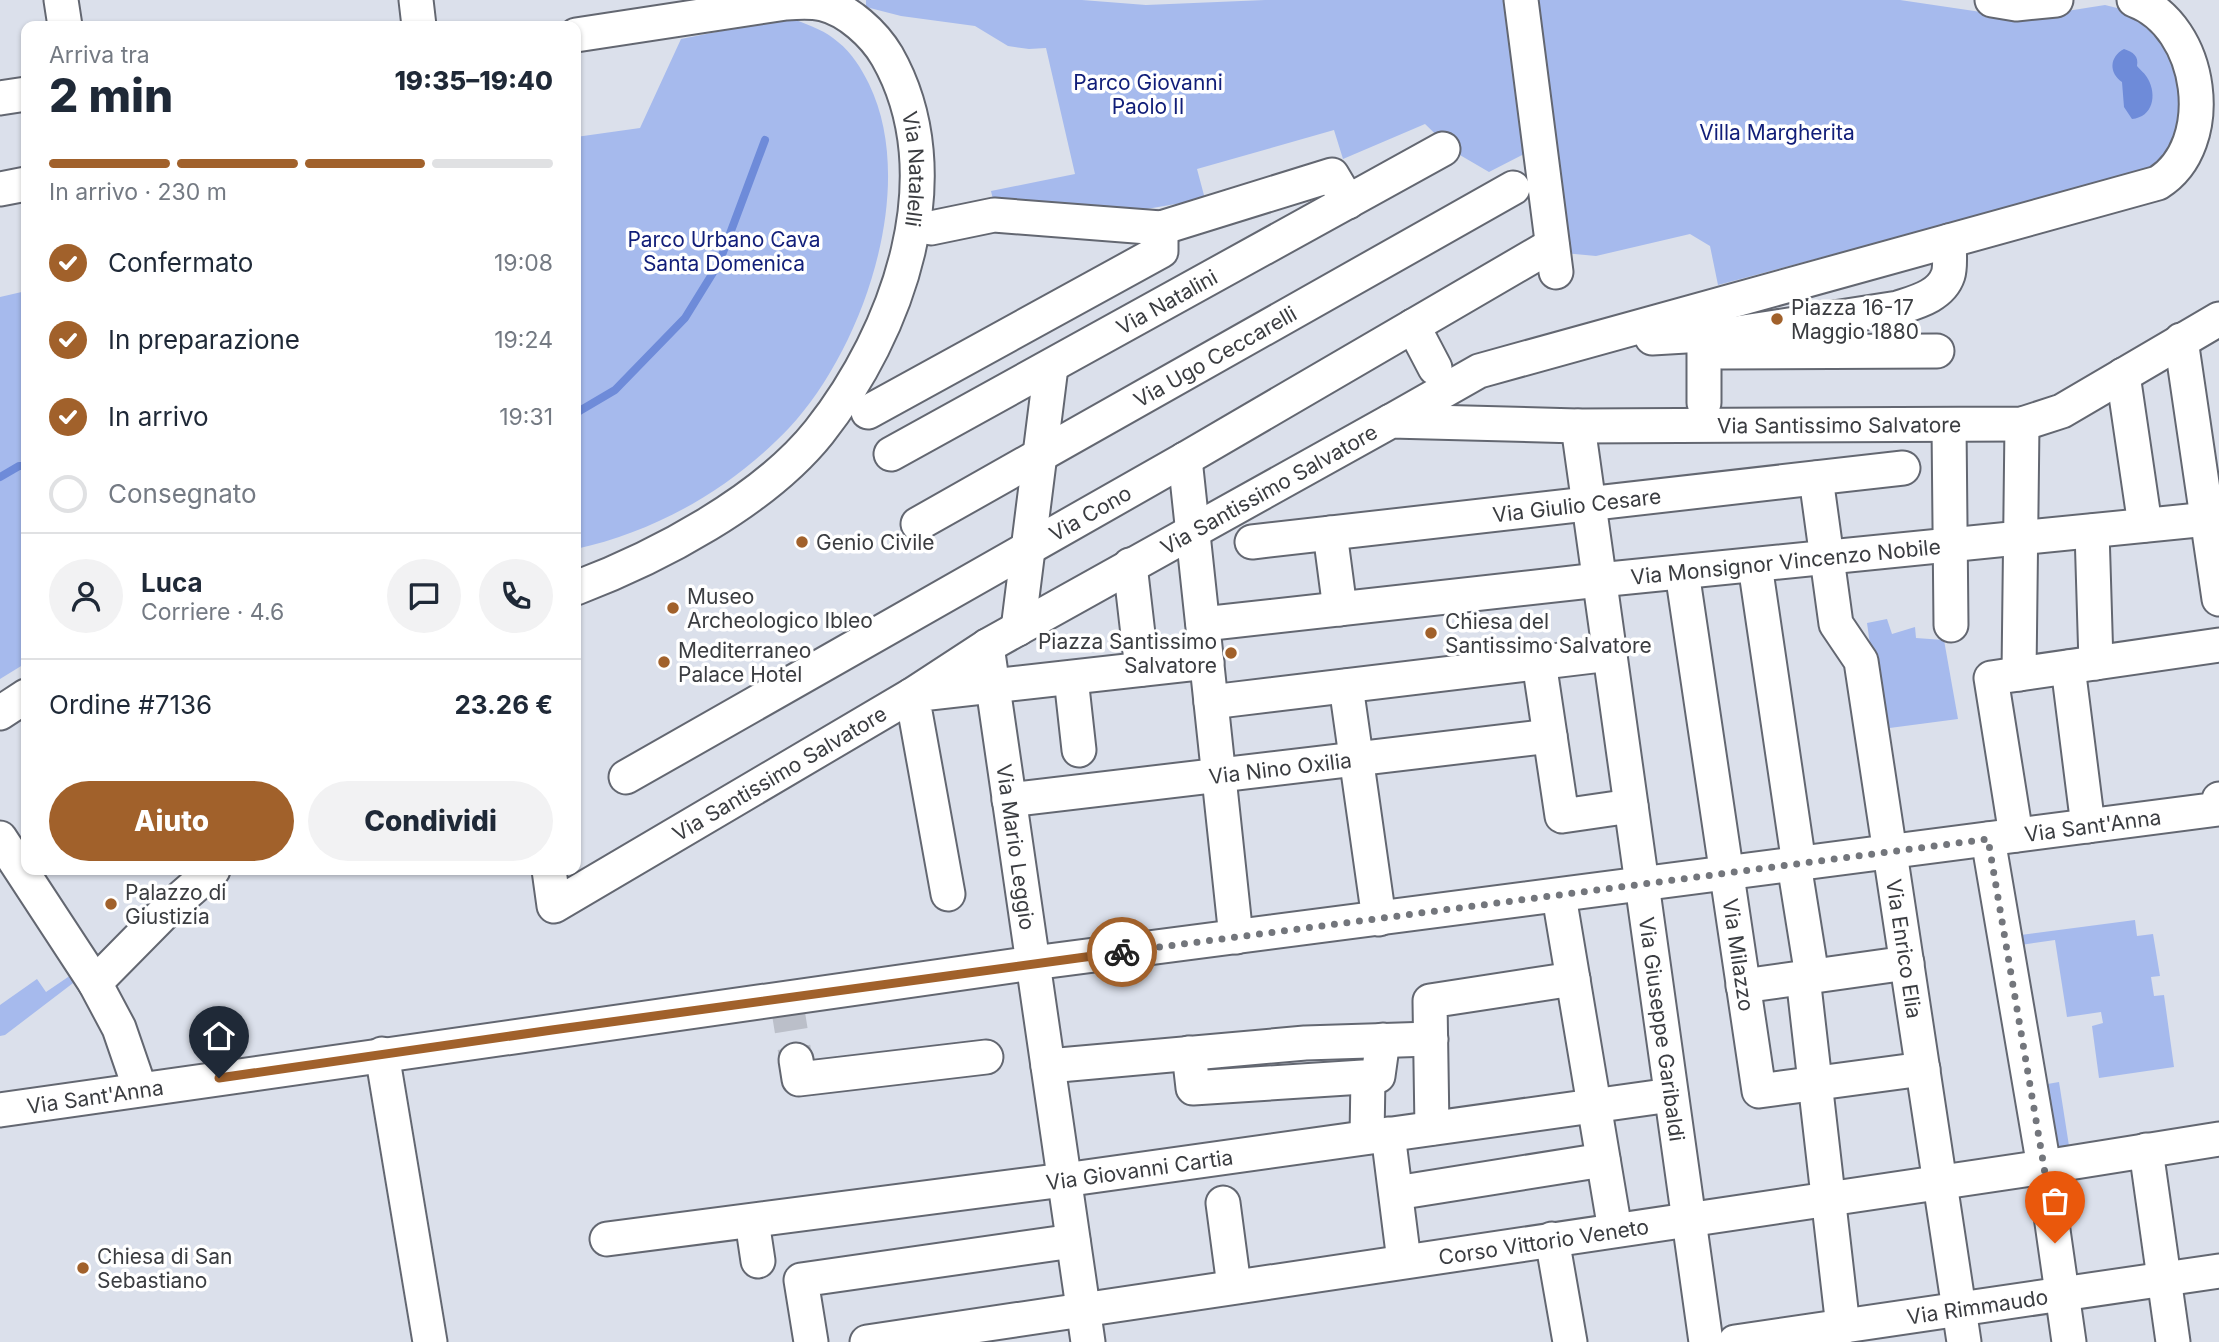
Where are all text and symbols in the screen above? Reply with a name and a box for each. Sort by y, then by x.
text: Arriva tra [49,41,150,69]
text: 19:35–19:40 [394,65,553,96]
text: 2 min [49,67,173,123]
park label: Parco Giovanni Paolo II [1073,70,1223,119]
street label: Via Natalelli [897,109,930,229]
park label: Villa Margherita [1699,120,1855,145]
text: In arrivo · 230 m [49,178,227,206]
park label: Parco Urbano Cava Santa Domenica [627,227,821,276]
icon: check [49,244,87,282]
text: Confermato [108,247,253,278]
text: 19:08 [494,249,553,277]
street label: Via Natalini [1112,264,1222,340]
place label: Piazza 16-17 Maggio 1880 [1791,295,1919,344]
street label: Via Ugo Ceccarelli [1129,300,1301,412]
marker: Piazza 16-17 Maggio 1880 [1769,311,1785,327]
icon: check [49,321,87,359]
text: In preparazione [108,324,300,355]
text: 19:24 [494,326,553,354]
icon: check [49,398,87,436]
text: In arrivo [108,401,209,432]
text: 19:31 [499,403,553,431]
street label: Via Santissimo Salvatore [1717,412,1961,438]
street label: Via Santissimo Salvatore [1156,419,1382,559]
text: Consegnato [108,478,257,509]
street label: Via Cono [1045,480,1136,546]
street label: Via Giulio Cesare [1491,483,1663,527]
place label: Genio Civile [816,530,935,555]
street label: Via Monsignor Vincenzo Nobile [1629,533,1942,589]
marker: Genio Civile [794,534,810,550]
button: person [49,559,123,633]
button: chat [387,559,461,633]
button: phone [479,559,553,633]
text: Luca [141,567,203,598]
place label: Museo Archeologico Ibleo [687,584,873,633]
text: Corriere · 4.6 [141,598,284,626]
marker: Museo Archeologico Ibleo [665,600,681,616]
place label: Chiesa del Santissimo Salvatore [1445,609,1652,658]
marker: Chiesa del Santissimo Salvatore [1423,625,1439,641]
place label: Piazza Santissimo Salvatore [1038,629,1217,678]
place label: Mediterraneo Palace Hotel [678,638,811,687]
marker: Piazza Santissimo Salvatore [1223,645,1239,661]
marker: Mediterraneo Palace Hotel [656,654,672,670]
text: Ordine #7136 [49,689,212,720]
text: 23.26 € [454,689,553,720]
street label: Via Santissimo Salvatore [668,700,891,846]
street label: Via Nino Oxilia [1207,747,1353,789]
street label: Via Mario Leggio [992,762,1041,932]
button: Aiuto [49,781,294,861]
button: Condividi [308,781,553,861]
street label: Via Sant'Anna [2023,804,2163,847]
street label: Via Enrico Elia [1882,877,1927,1020]
place label: Palazzo di Giustizia [125,880,226,929]
marker: Palazzo di Giustizia [103,896,119,912]
street label: Via Milazzo [1718,897,1760,1013]
street label: Via Giuseppe Garibaldi [1634,915,1690,1143]
courier [1087,917,1157,987]
icon: bike [1103,933,1141,971]
pin [189,1006,249,1078]
icon: home [200,1017,238,1055]
street label: Via Sant'Anna [25,1074,165,1119]
street label: Via Giovanni Cartia [1044,1144,1235,1195]
pin [2025,1171,2085,1243]
icon: bag [2036,1182,2074,1220]
street label: Corso Vittorio Veneto [1437,1213,1650,1269]
place label: Chiesa di San Sebastiano [97,1244,232,1293]
marker: Chiesa di San Sebastiano [75,1260,91,1276]
street label: Via Rimmaudo [1905,1284,2050,1329]

